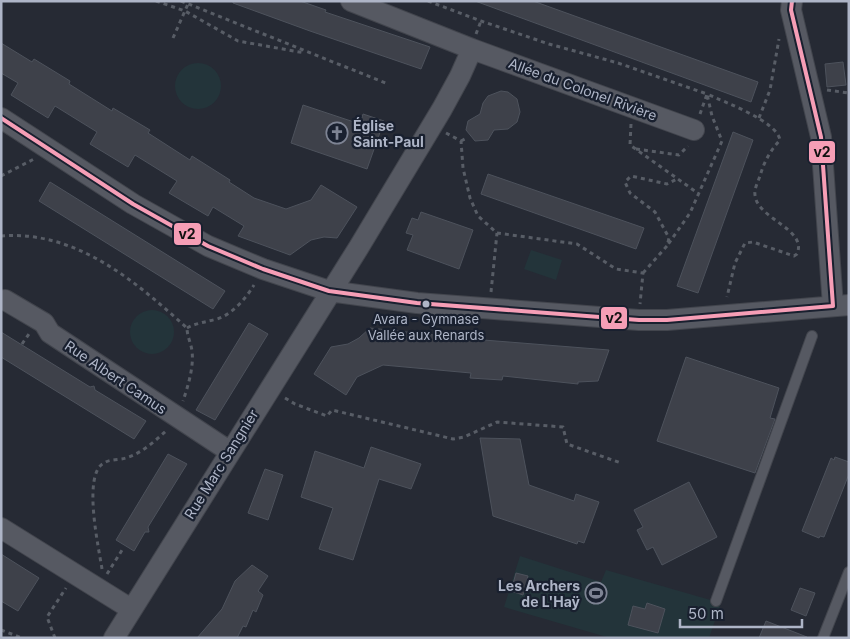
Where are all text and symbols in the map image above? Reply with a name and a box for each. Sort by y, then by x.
street label: Allée du Colonel Rivière [506,54,660,124]
place label: Église Saint-Paul [353,116,424,150]
church icon: Église Saint-Paul [325,121,349,145]
line badge: v2 [808,140,836,164]
text: v2 [813,143,831,160]
line badge: v2 [173,222,202,246]
text: v2 [178,225,196,242]
marker: Avara - Gymnase Vallée aux Renards [421,299,431,309]
line badge: v2 [600,306,628,330]
text: v2 [605,309,623,326]
place label: Avara - Gymnase Vallée aux Renards [368,311,484,343]
street label: Rue Albert Camus [62,337,170,417]
street label: Rue Marc Sangnier [180,406,262,522]
place label: Les Archers de L'Haÿ [498,577,581,610]
sports icon: Les Archers de L'Haÿ [584,581,608,605]
scale bar [680,596,802,628]
text: 50 m [688,604,724,623]

